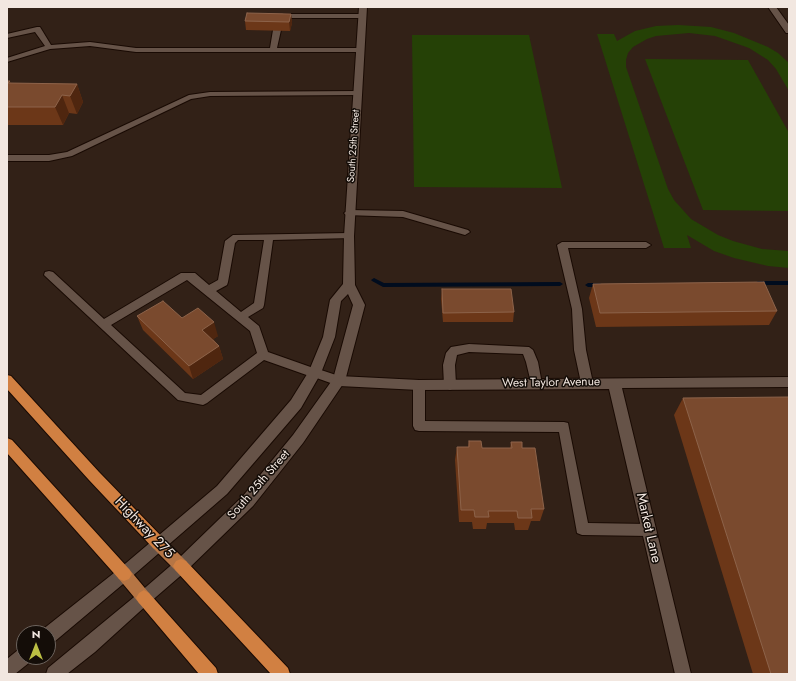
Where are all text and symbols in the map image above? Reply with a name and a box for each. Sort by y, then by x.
street label: South 25th Street [345,109,363,183]
street label: West Taylor Avenue [502,375,600,391]
street label: South 25th Street [225,447,293,523]
street label: Market Lane [632,491,664,565]
street label: Highway 275 [111,494,177,562]
north arrow [16,625,56,665]
text: N [32,626,40,642]

